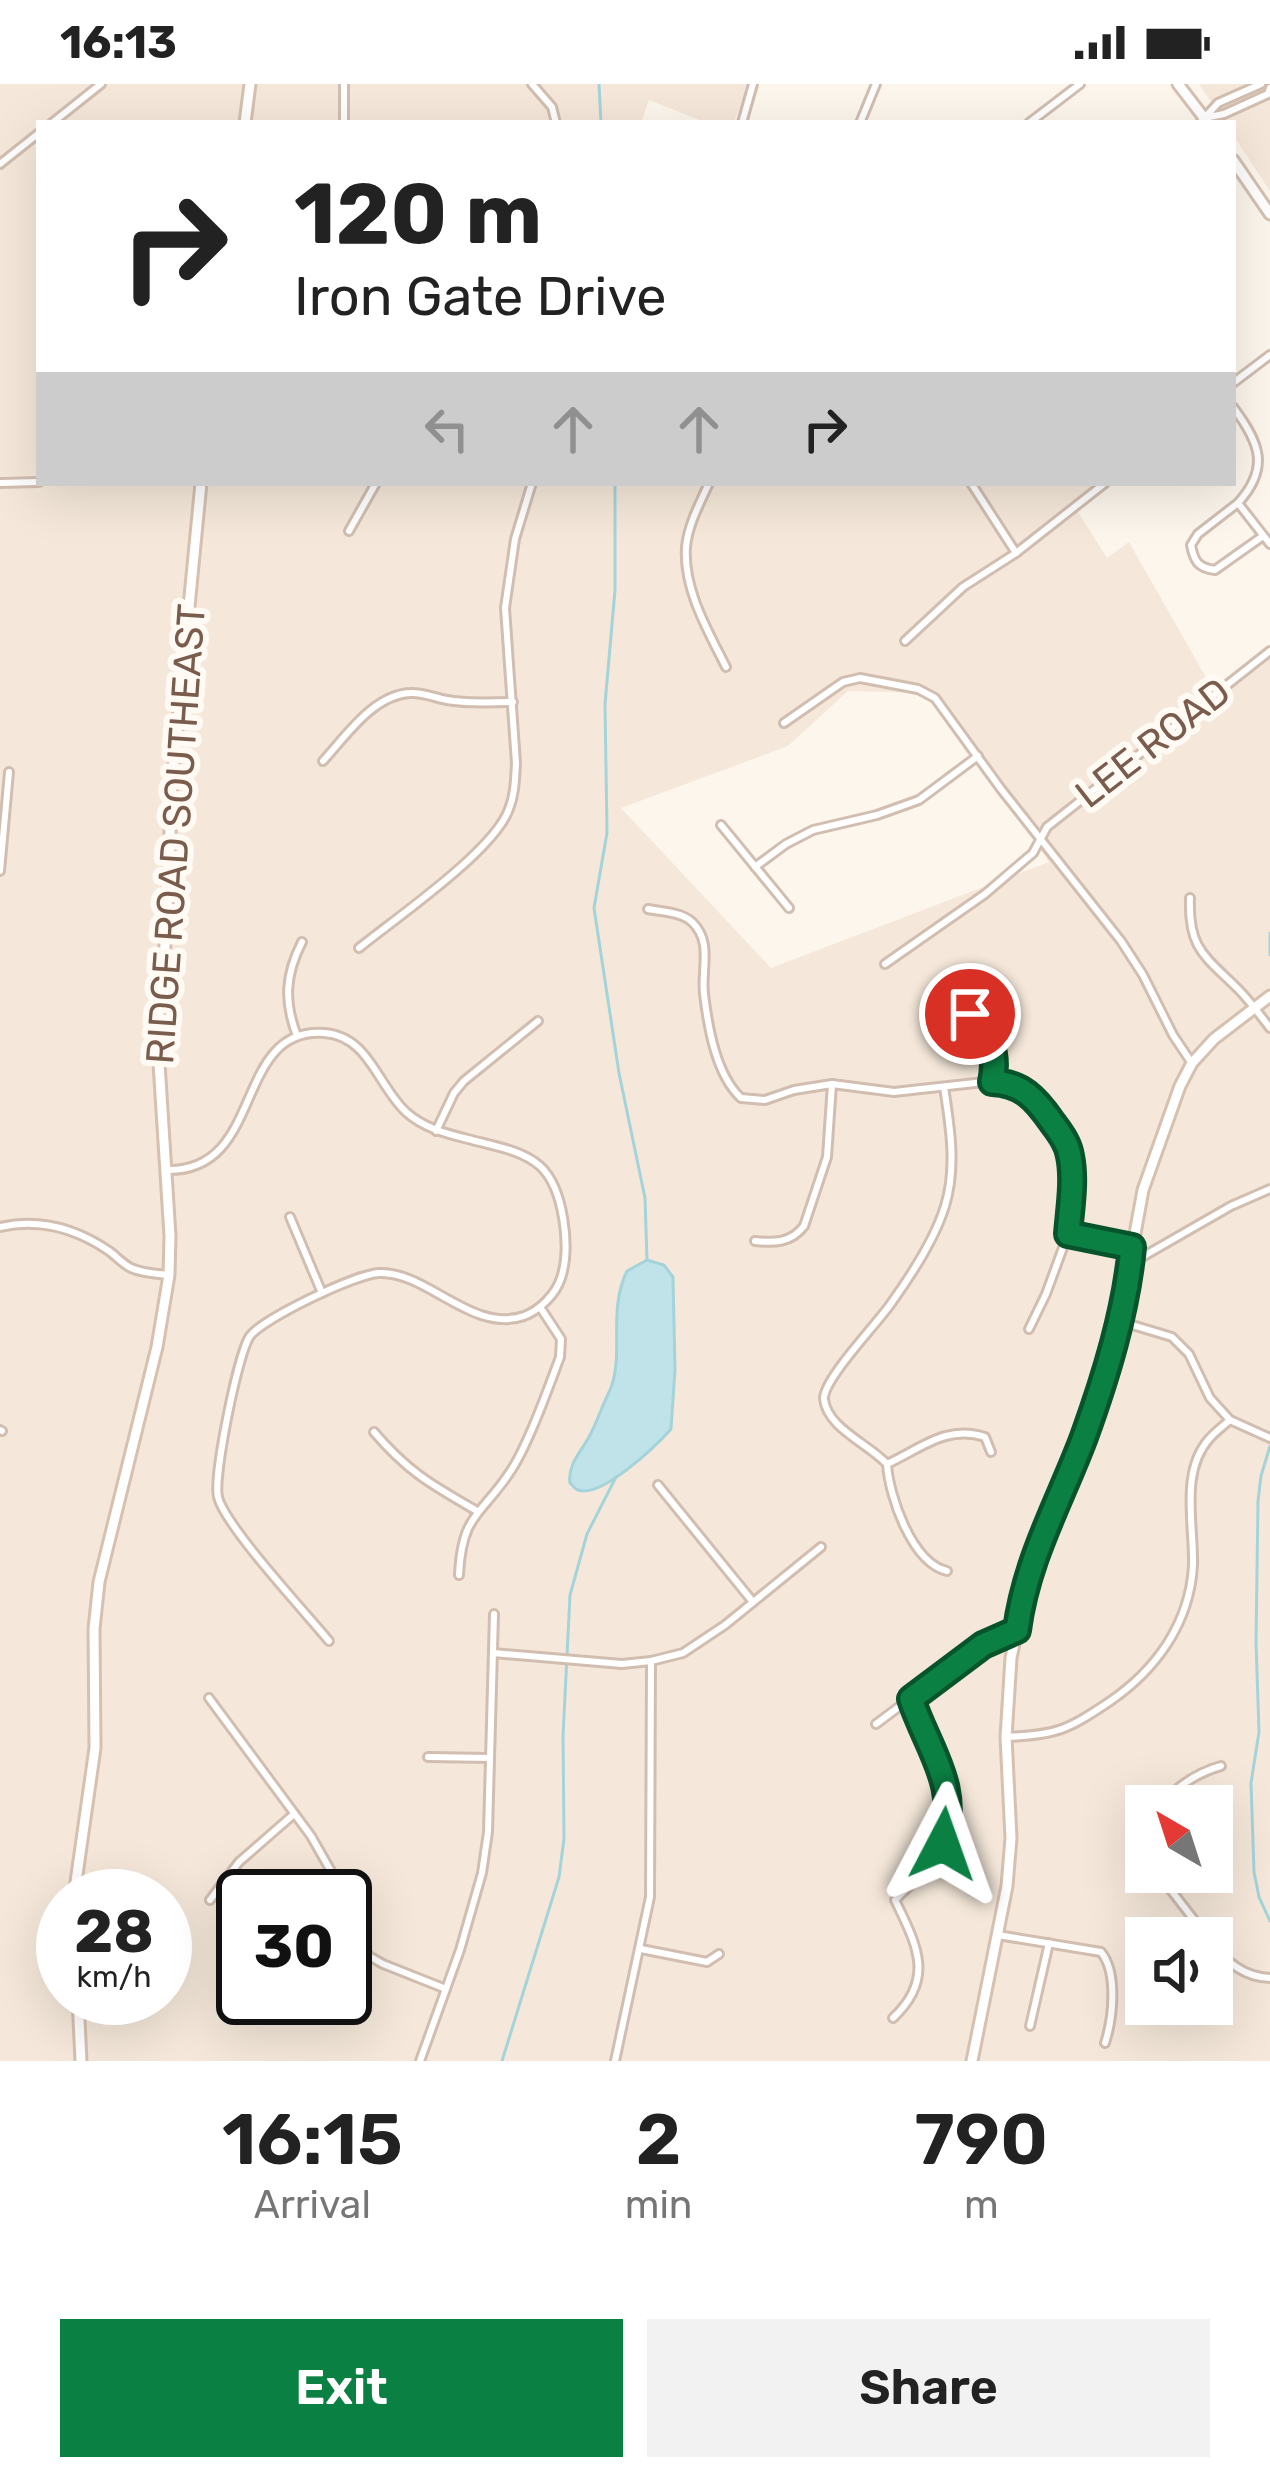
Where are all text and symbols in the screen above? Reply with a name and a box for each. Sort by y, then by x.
text: 16:13 [60,16,177,69]
text: 120 m [294,164,542,264]
icon: right [96,168,252,324]
text: Iron Gate Drive [294,265,667,329]
icon: left [414,396,480,462]
icon: ahead [540,396,606,462]
icon: ahead [666,396,732,462]
icon: right [792,396,858,462]
street label: RIDGE ROAD SOUTHEAST [137,602,215,1066]
street label: LEE ROAD [1067,668,1239,818]
pin [919,963,1021,1065]
icon: arrive [937,981,1003,1047]
position arrow [880,1781,1006,1907]
north arrow [1125,1785,1233,1893]
map controls [1125,1785,1233,2025]
speed limit sign: 30 [216,1869,372,2025]
text: 28 [74,1896,154,1967]
button: sound [1125,1917,1233,2025]
text: km/h [77,1959,151,1995]
text: 16:15 [222,2097,403,2182]
text: 2 [636,2097,681,2182]
text: 790 [914,2097,1048,2182]
text: Arrival [254,2182,371,2228]
text: min [625,2182,692,2228]
text: m [964,2182,999,2228]
button: Exit [60,2319,623,2457]
button: Share [647,2319,1210,2457]

